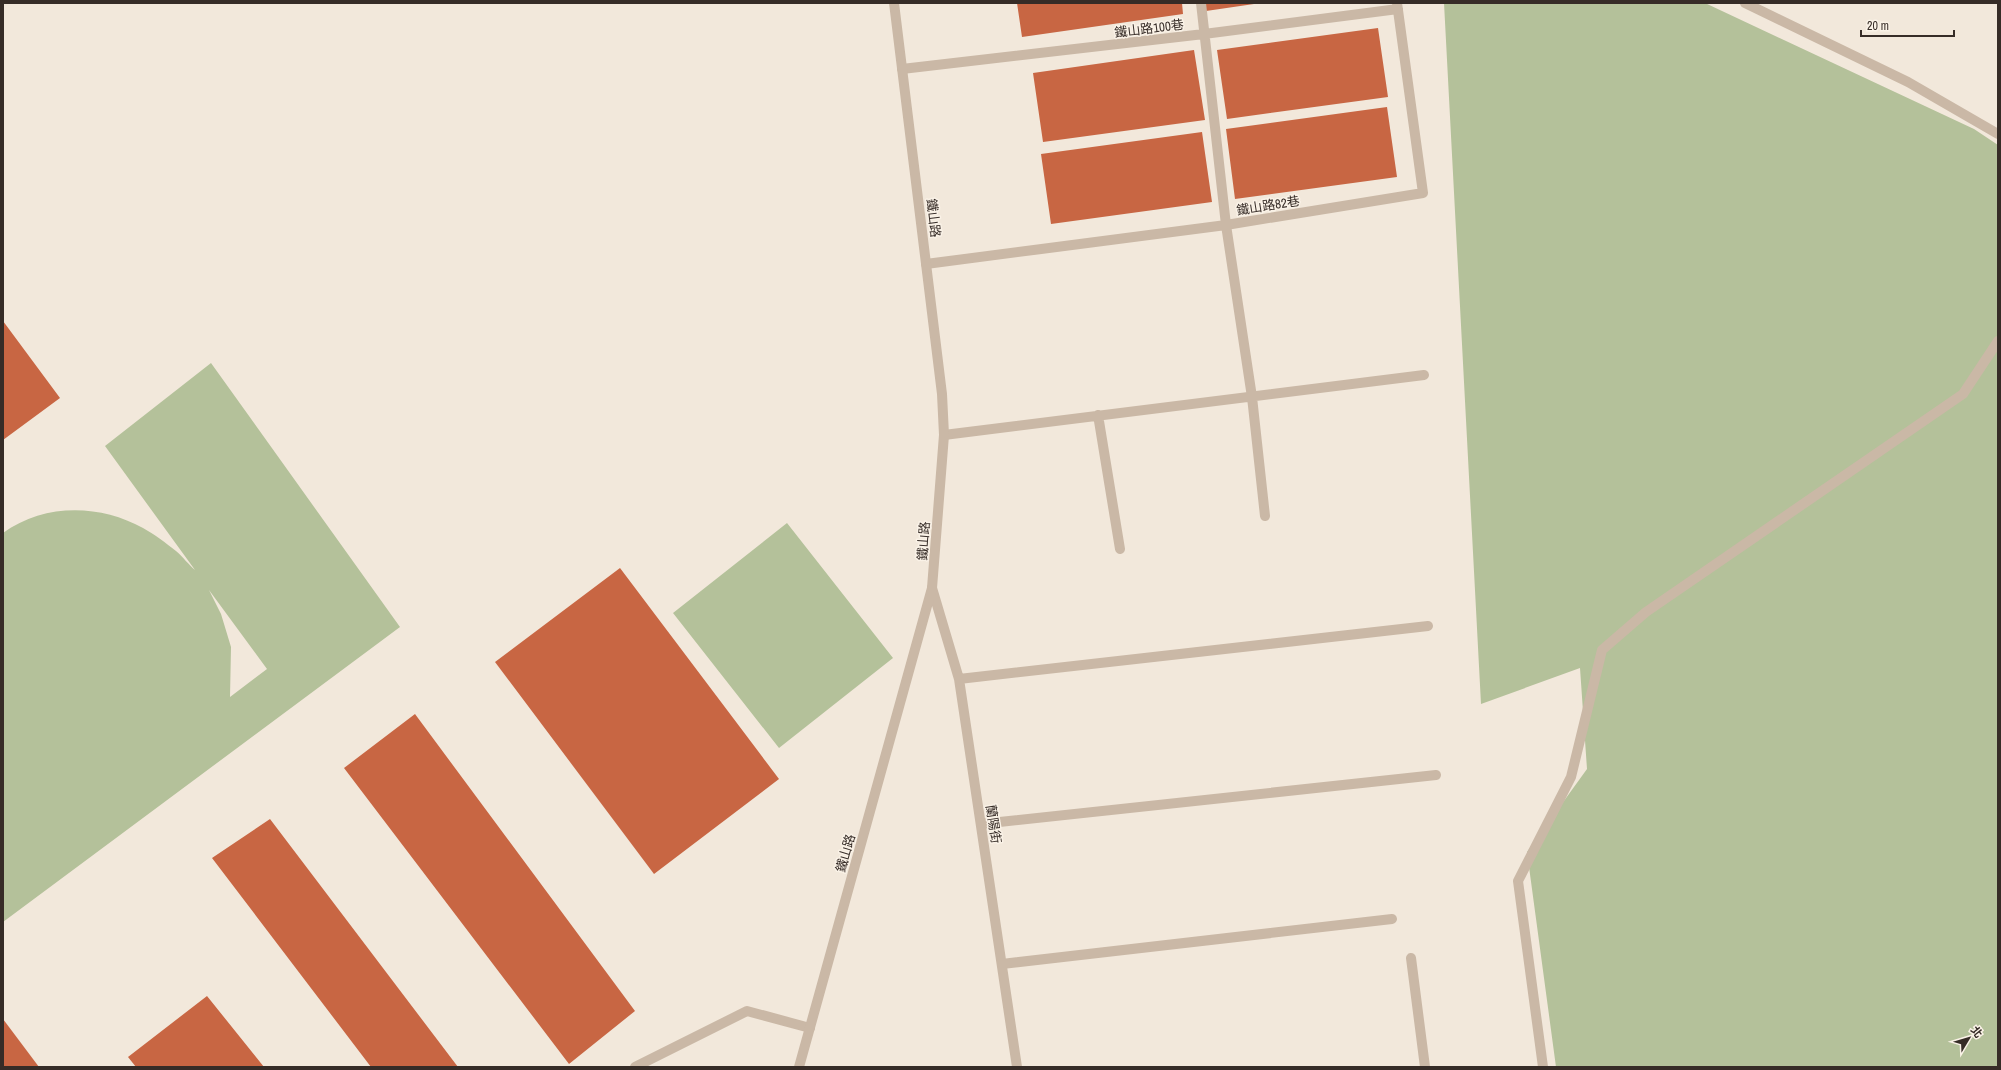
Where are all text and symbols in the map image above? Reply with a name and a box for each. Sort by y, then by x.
scale bar [1861,12,1954,38]
street label: 鐵山路100巷 [1113,16,1185,41]
text: 20 m [1867,18,1889,34]
street label: 鐵山路82巷 [1235,192,1301,219]
street label: 鐵山路 [923,198,944,238]
street label: 鐵山路 [914,521,933,561]
street label: 蘭陽街 [982,803,1005,845]
street label: 鐵山路 [832,832,859,874]
north arrow [1949,1018,1989,1058]
text: 北 [1968,1023,1986,1040]

